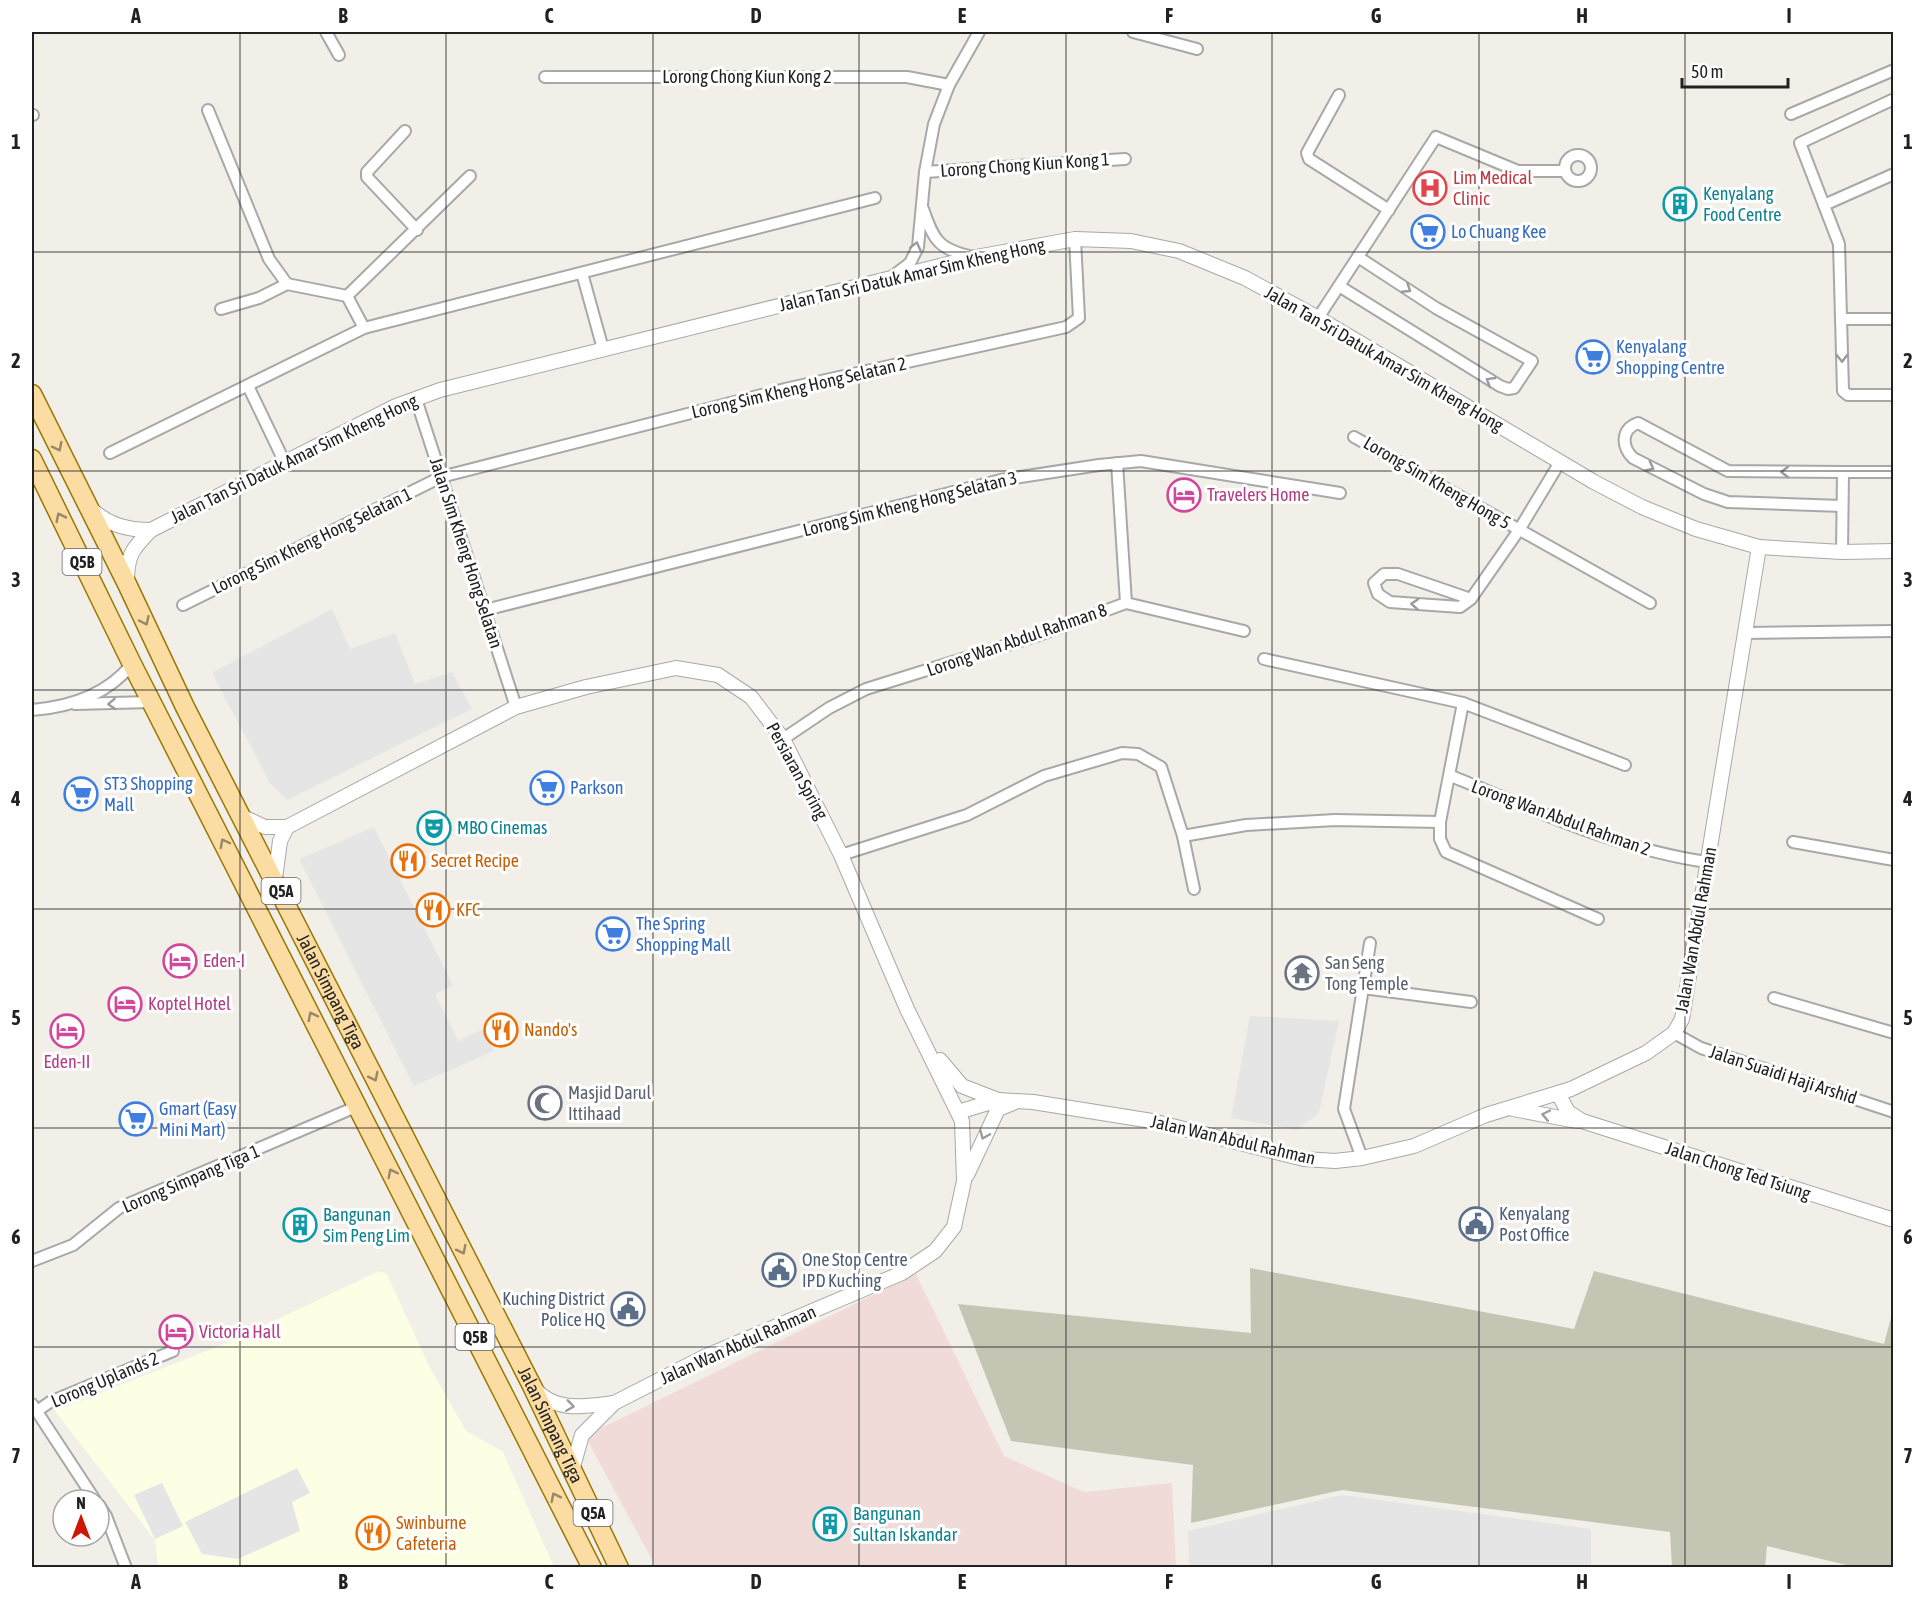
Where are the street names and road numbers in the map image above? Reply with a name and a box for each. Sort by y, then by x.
street label: Lorong Chong Kiun Kong 2 [662,66,832,87]
street label: Lorong Chong Kiun Kong 1 [940,148,1110,181]
street label: Jalan Tan Sri Datuk Amar Sim Kheng Hong [777,234,1047,315]
street label: Jalan Tan Sri Datuk Amar Sim Kheng Hong [1261,281,1507,436]
street label: Lorong Sim Kheng Hong Selatan 2 [689,353,908,422]
street label: Jalan Tan Sri Datuk Amar Sim Kheng Hong [167,389,421,528]
street label: Lorong Sim Kheng Hong 5 [1360,432,1514,533]
street label: Jalan Sim Kheng Hong Selatan [426,455,507,651]
street label: Lorong Sim Kheng Hong Selatan 3 [801,467,1019,540]
street label: Lorong Sim Kheng Hong Selatan 1 [208,483,415,598]
road number: Q5B [62,549,101,575]
street label: Lorong Wan Abdul Rahman 8 [924,599,1110,680]
street label: Persiaran Spring [762,719,833,823]
street label: Lorong Wan Abdul Rahman 2 [1469,775,1654,860]
street label: Jalan Wan Abdul Rahman [1671,845,1720,1015]
road number: Q5A [262,878,300,904]
street label: Jalan Simpang Tiga [293,930,369,1052]
street label: Jalan Suaidi Haji Arshid [1707,1041,1860,1108]
street label: Jalan Wan Abdul Rahman [1149,1110,1318,1169]
street label: Jalan Chong Ted Tsiung [1663,1137,1813,1204]
street label: Lorong Simpang Tiga 1 [119,1140,263,1217]
street label: Jalan Wan Abdul Rahman [657,1301,819,1388]
road number: Q5B [456,1324,494,1350]
street label: Lorong Uplands 2 [48,1347,162,1412]
street label: Jalan Simpang Tiga [514,1363,588,1486]
road number: Q5A [574,1500,612,1526]

